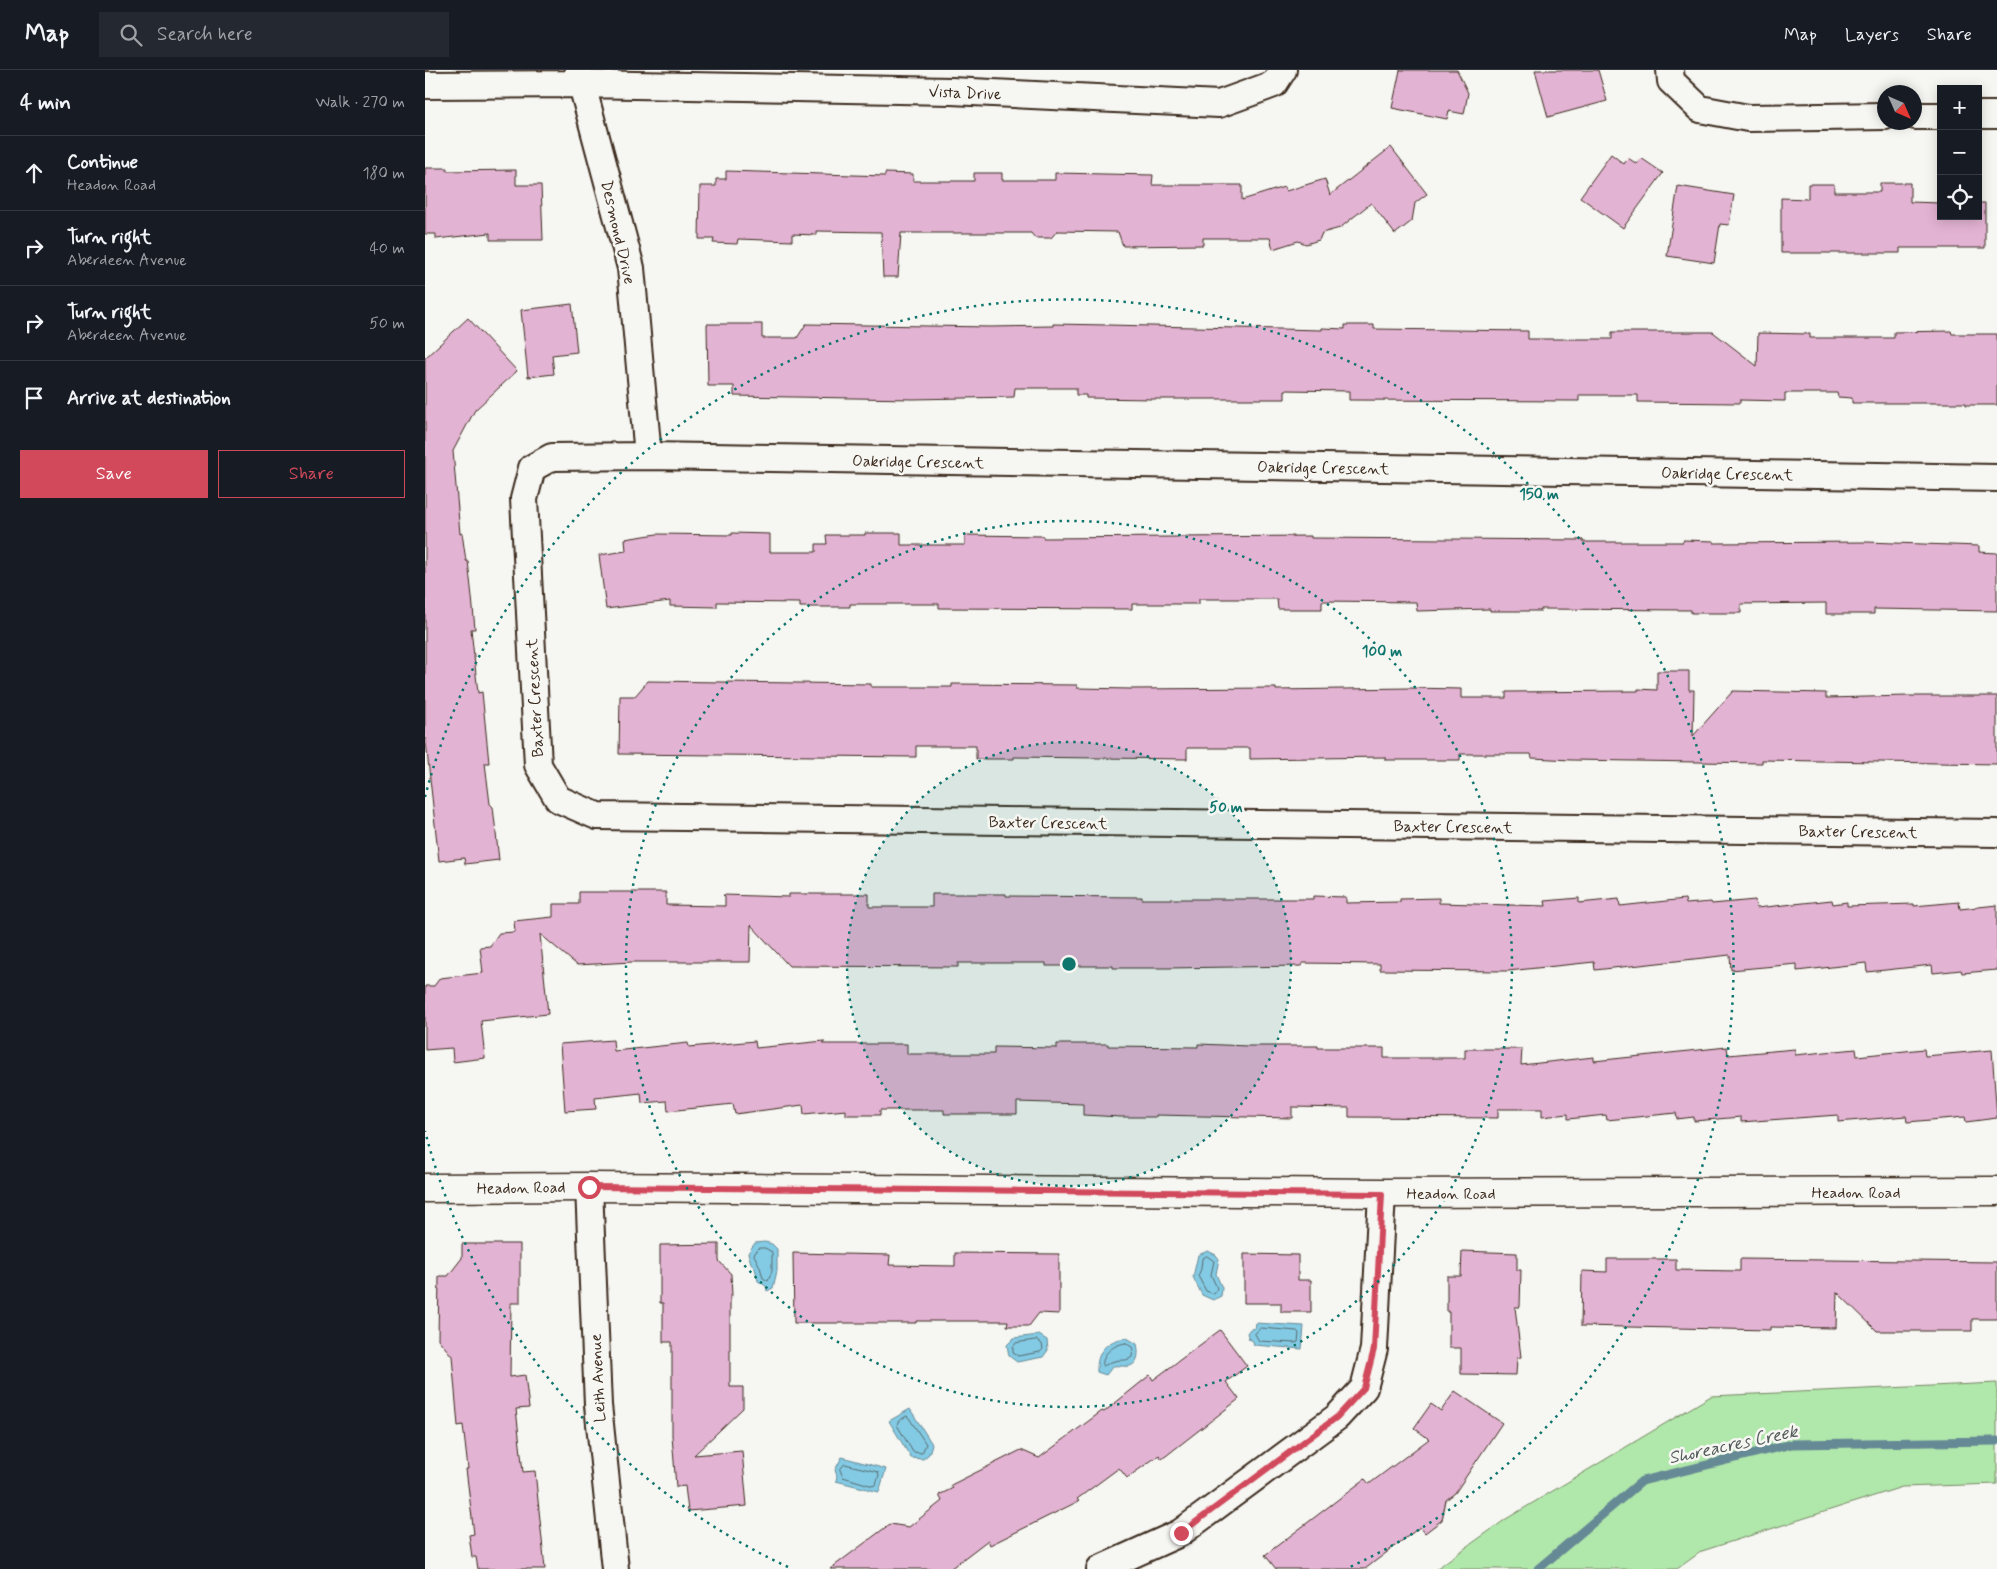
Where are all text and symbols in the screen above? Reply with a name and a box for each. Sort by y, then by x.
search box [99,12,449,57]
text: Map [25,19,69,50]
icon: search [117,21,145,49]
text: Search here [157,22,253,47]
text: Map [1784,23,1817,47]
text: Layers [1845,23,1899,47]
text: Share [1927,23,1972,47]
street label: Vista Drive [928,82,1002,105]
north arrow [1877,85,1922,130]
map controls [1937,85,1982,220]
button: + [1937,85,1982,130]
text: 4 min [20,89,71,117]
text: Walk · 270 m [316,92,405,113]
button: − [1937,130,1982,175]
text: Continue [67,150,138,175]
icon: ahead [20,159,48,187]
text: 180 m [362,163,405,184]
text: Headon Road [67,175,156,196]
button: locate [1937,175,1982,220]
street label: Desmond Drive [595,178,640,286]
text: Turn right [67,225,151,250]
icon: right [20,234,48,262]
text: 40 m [369,238,405,259]
text: Aberdeen Avenue [67,250,187,271]
text: Turn right [67,300,151,325]
icon: right [20,309,48,337]
text: 50 m [369,313,405,334]
text: Aberdeen Avenue [67,325,187,346]
icon: arrive [20,384,48,412]
text: Arrive at destination [67,386,231,411]
button: Save [20,450,208,498]
button: Share [218,450,405,498]
street label: Oakridge Crescent [852,451,985,474]
street label: Oakridge Crescent [1257,457,1390,480]
street label: Oakridge Crescent [1661,463,1794,486]
text: 150 m [1519,485,1559,505]
street label: Baxter Crescent [522,637,549,758]
text: 100 m [1362,642,1402,662]
text: 50 m [1209,798,1243,818]
street label: Baxter Crescent [988,812,1108,835]
street label: Baxter Crescent [1393,816,1513,839]
street label: Baxter Crescent [1798,821,1918,844]
centre of rings [1060,955,1078,973]
route start [578,1176,601,1199]
street label: Headon Road [476,1177,566,1200]
street label: Headon Road [1812,1183,1900,1204]
street label: Headon Road [1407,1184,1495,1205]
street label: Leith Avenue [586,1333,611,1423]
water label: Shoreacres Creek [1667,1419,1801,1470]
route end [1170,1522,1193,1545]

